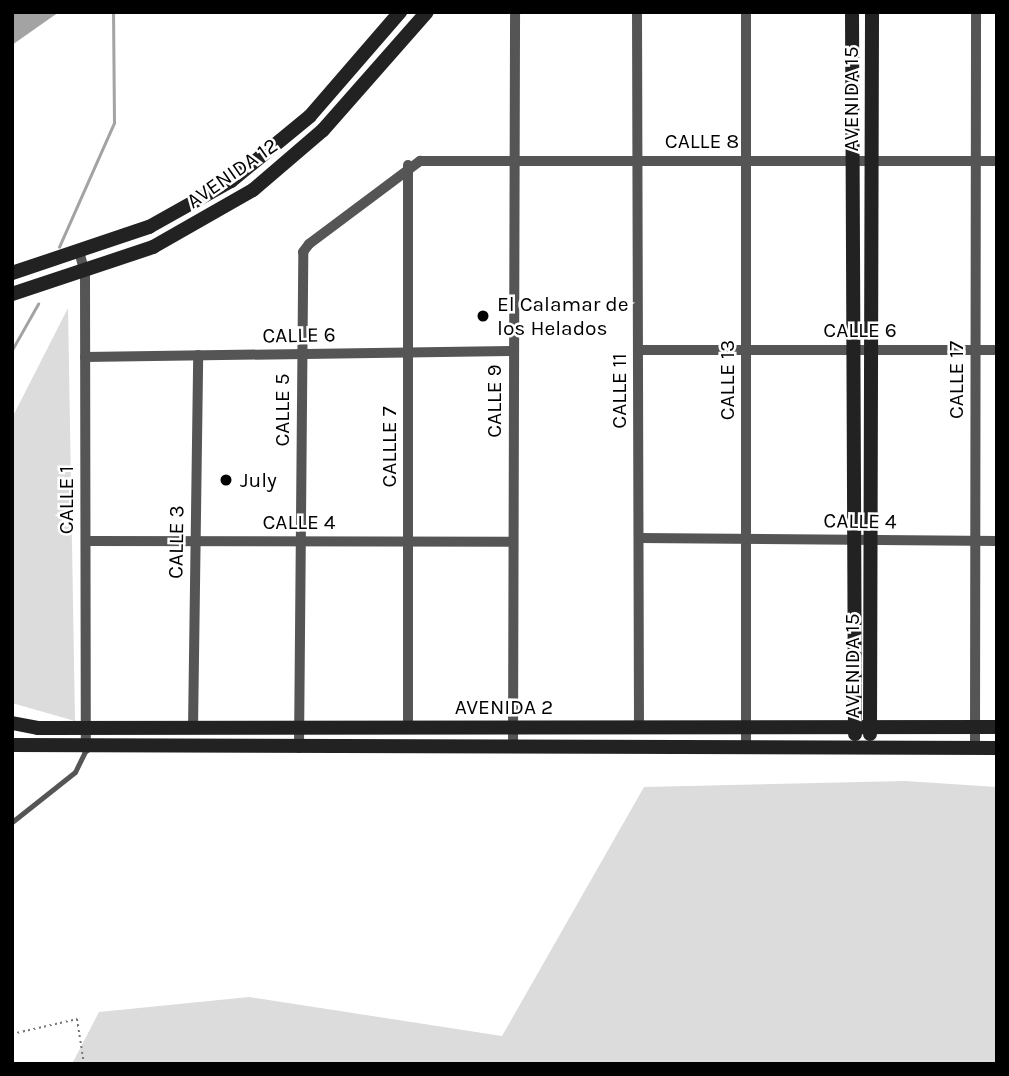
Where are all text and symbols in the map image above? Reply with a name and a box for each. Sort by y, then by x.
street label: AVENIDA 15 [838,46,864,152]
street label: CALLE 8 [665,128,739,154]
street label: AVENIDA 12 [182,132,282,214]
place label: El Calamar de los Helados [497,291,629,341]
marker: El Calamar de los Helados [475,308,491,324]
street label: CALLE 6 [823,317,897,343]
street label: CALLE 6 [262,322,336,348]
street label: CALLE 13 [714,340,740,420]
street label: CALLE 17 [943,341,969,419]
street label: CALLE 11 [606,353,632,429]
street label: CALLE 9 [481,364,507,438]
street label: CALLE 5 [269,373,295,447]
street label: CALLLE 7 [376,406,402,488]
street label: CALLE 1 [53,466,79,534]
place label: July [240,467,277,493]
marker: July [218,472,234,488]
street label: CALLE 3 [163,505,189,579]
street label: CALLE 4 [823,508,897,534]
street label: CALLE 4 [262,509,336,535]
street label: AVENIDA 15 [839,613,865,719]
street label: AVENIDA 2 [455,694,553,720]

